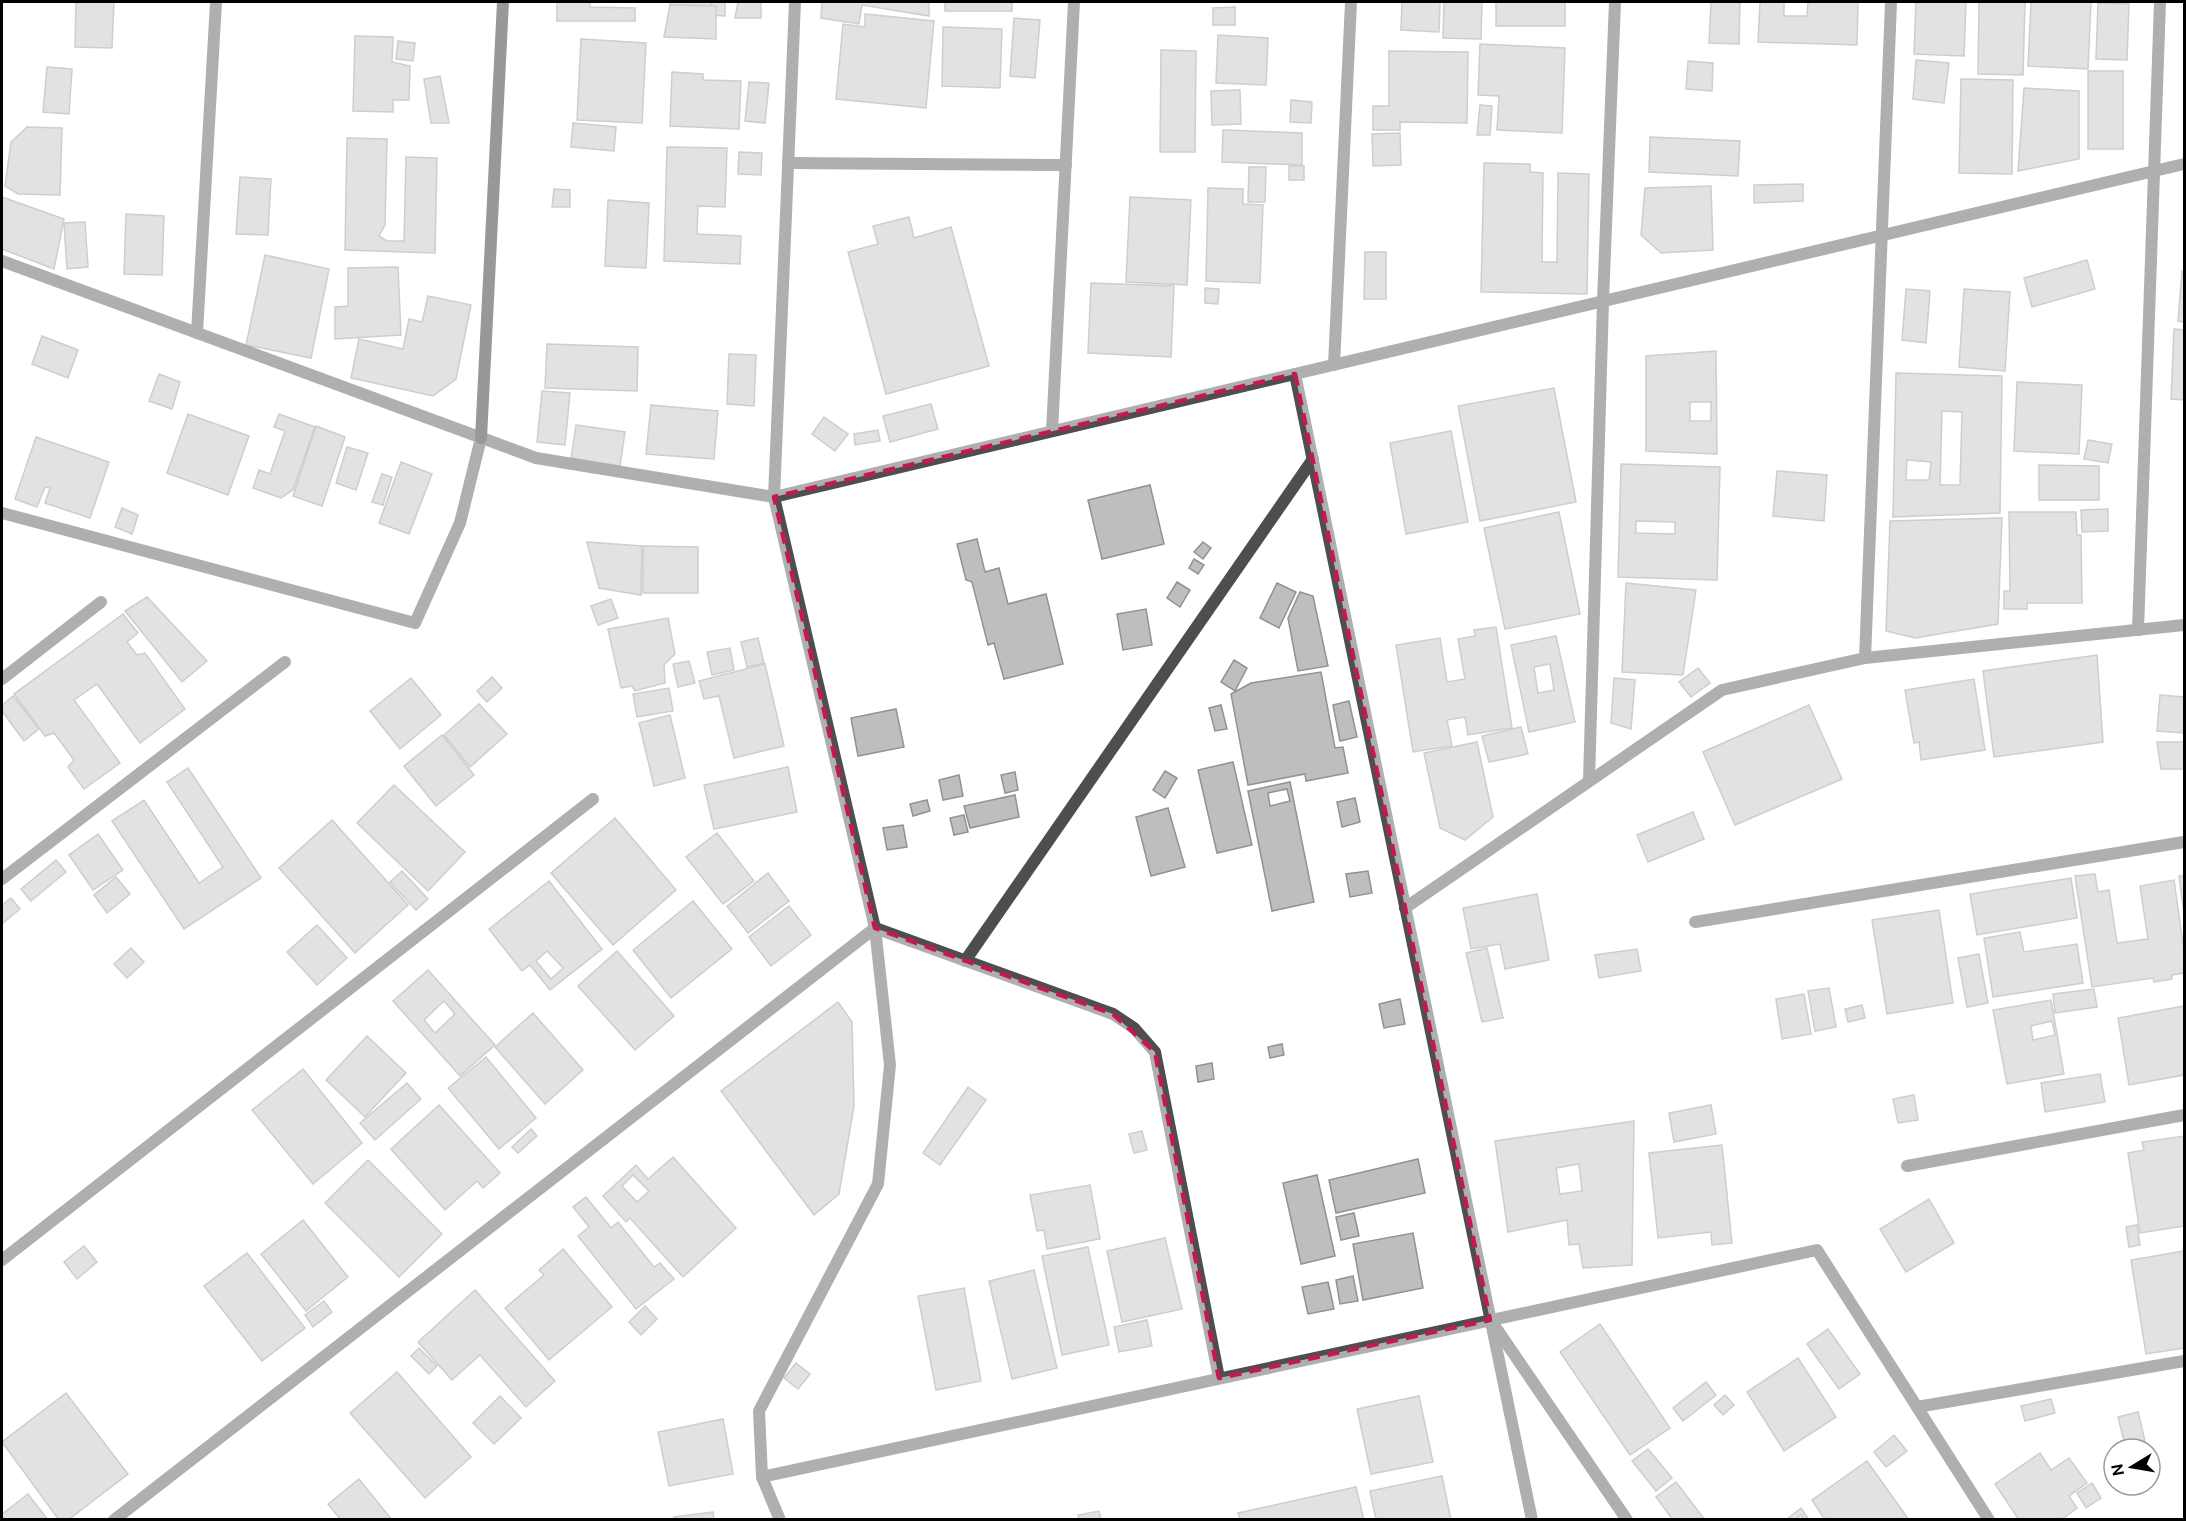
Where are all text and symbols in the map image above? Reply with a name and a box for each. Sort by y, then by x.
north arrow [2102,1437,2162,1497]
text: N [2106,1462,2129,1477]

